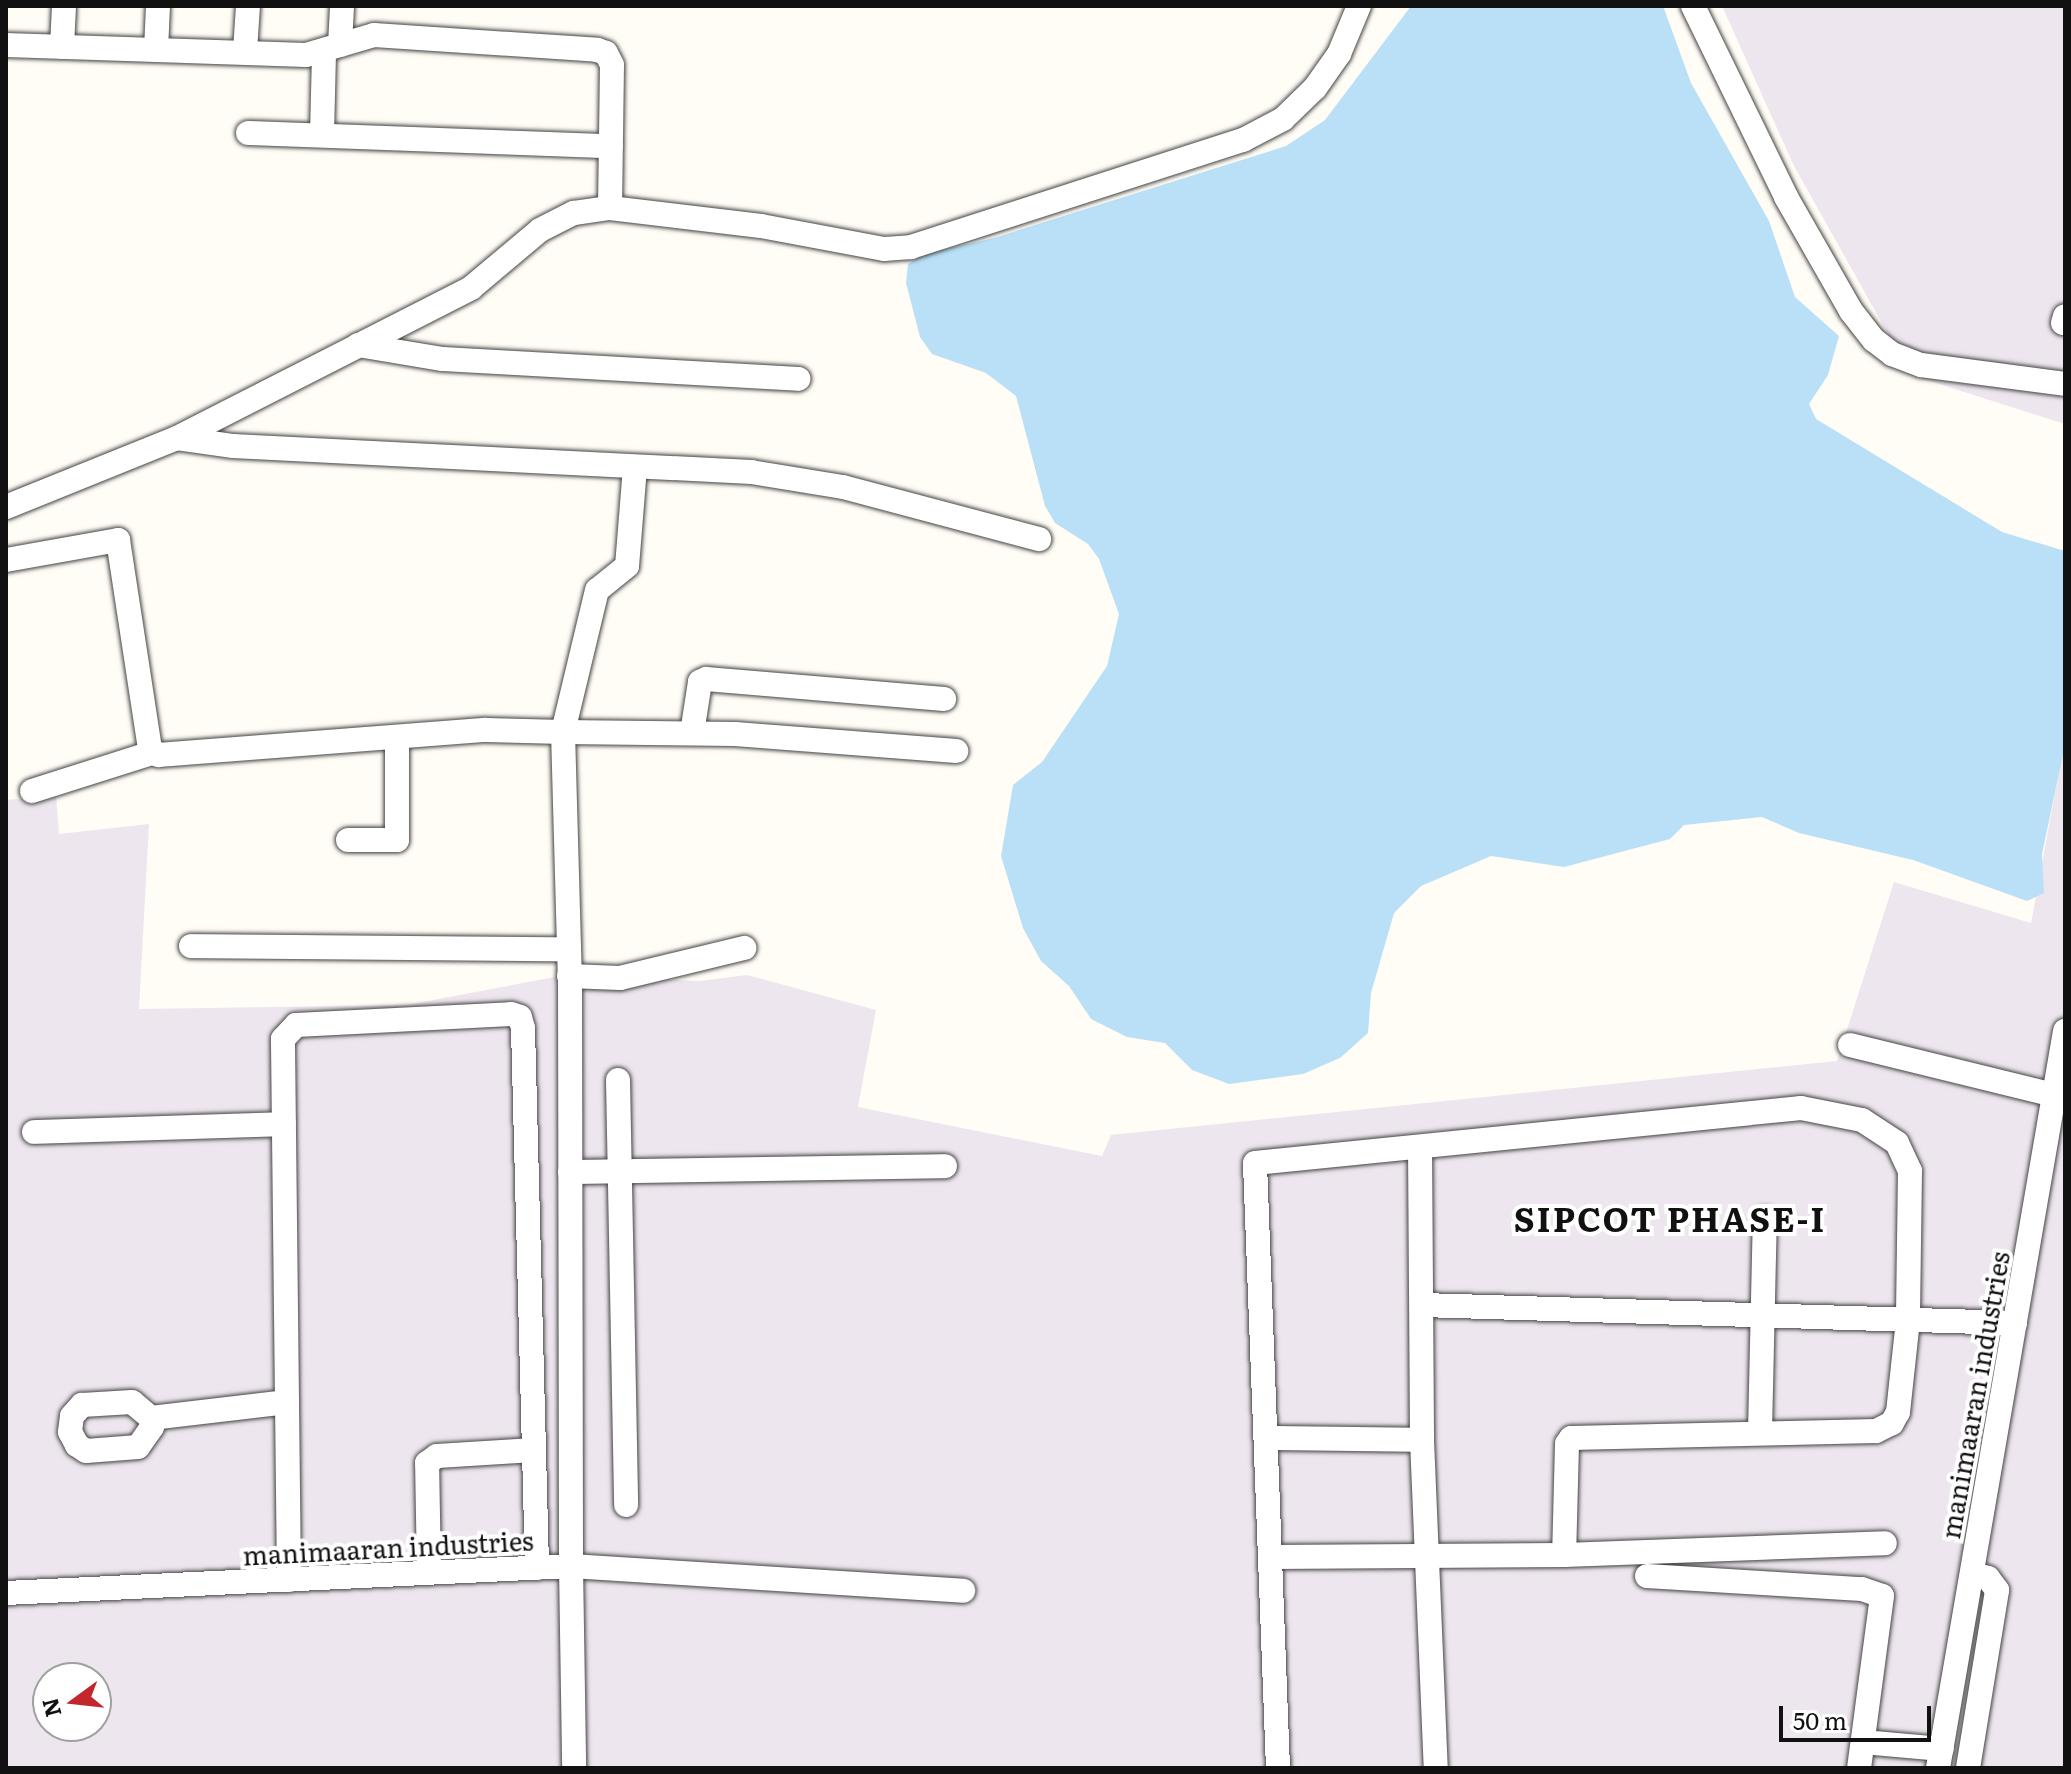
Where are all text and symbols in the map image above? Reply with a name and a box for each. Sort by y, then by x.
district label: SIPCOT PHASE-I [1514,1198,1826,1238]
street label: manimaaran industries [1933,1249,2015,1541]
street label: manimaaran industries [242,1524,534,1570]
north arrow [32,1662,112,1742]
scale bar [1783,1690,1935,1740]
text: N [32,1695,69,1721]
text: 50 m [1793,1702,1847,1737]

